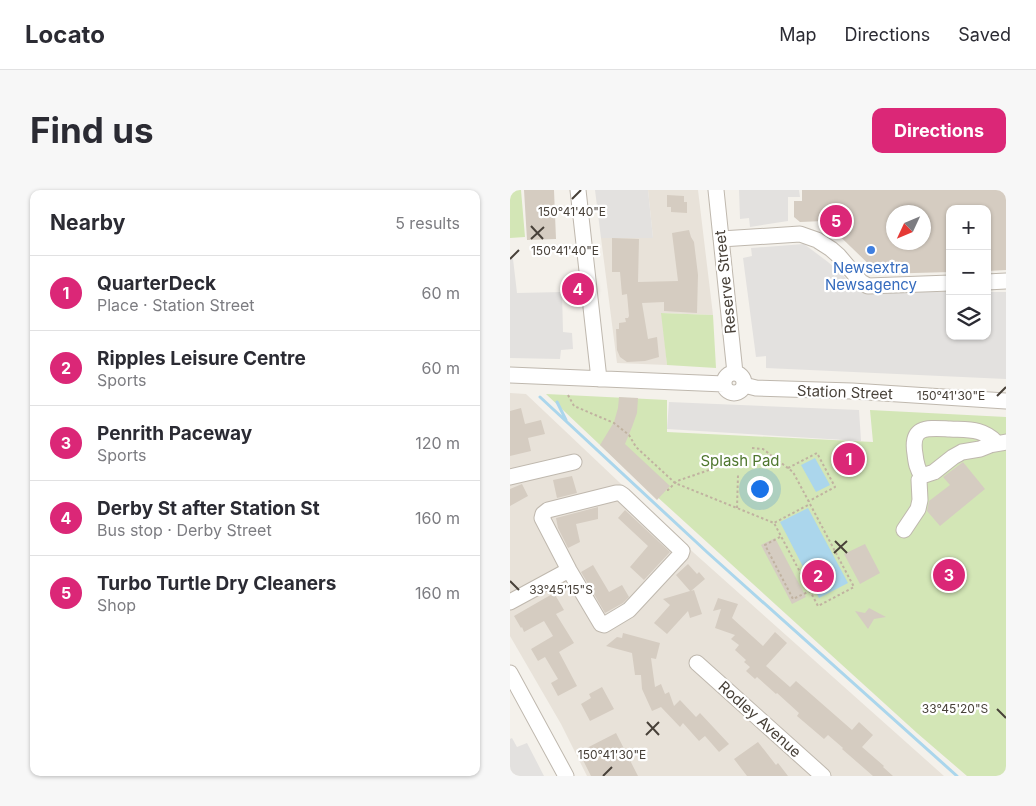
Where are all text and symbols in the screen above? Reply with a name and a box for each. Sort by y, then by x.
text: Locato [25,20,105,49]
text: Map [779,24,817,45]
text: Directions [845,24,930,45]
text: Saved [958,24,1011,45]
button: Directions [872,108,1006,153]
text: Find us [30,109,154,151]
pin: 5 [820,202,852,240]
text: 150°41'40"E [538,204,606,219]
north arrow [886,205,931,250]
map controls [946,205,991,340]
button: + [946,205,991,250]
text: Nearby [50,210,125,235]
text: 5 results [395,213,460,233]
street label: Reserve Street [710,229,740,335]
text: 150°41'40"E [531,243,599,258]
marker: Newsextra Newsagency [865,244,877,256]
button: − [946,250,991,295]
place label: Newsextra Newsagency [825,258,918,294]
pin: 4 [562,270,594,308]
text: QuarterDeck [97,272,216,295]
text: 1 [63,283,69,303]
text: 60 m [421,283,460,303]
text: Place · Station Street [97,295,255,315]
button: layers [946,295,991,340]
text: Ripples Leisure Centre [97,347,306,370]
text: 2 [61,358,71,378]
text: 60 m [421,358,460,378]
text: Sports [97,370,146,390]
street label: Station Street [797,381,893,403]
text: 150°41'30"E [917,388,985,403]
text: Penrith Paceway [97,422,252,445]
text: 3 [61,433,71,453]
text: 120 m [415,433,460,453]
pin: 1 [833,440,865,478]
text: Sports [97,445,146,465]
park label: Splash Pad [700,451,780,470]
your location [747,476,773,502]
text: Derby St after Station St [97,497,320,520]
text: 4 [61,508,71,528]
text: 160 m [415,508,460,528]
text: Bus stop · Derby Street [97,520,272,540]
pin: 3 [933,556,965,594]
pin: 2 [802,557,834,595]
text: Turbo Turtle Dry Cleaners [97,572,336,595]
text: 33°45'15"S [529,582,593,597]
text: 5 [61,583,71,603]
text: 160 m [415,583,460,603]
text: Shop [97,595,136,615]
street label: Rodley Avenue [715,677,805,761]
text: 33°45'20"S [922,701,988,716]
text: 150°41'30"E [578,747,646,762]

